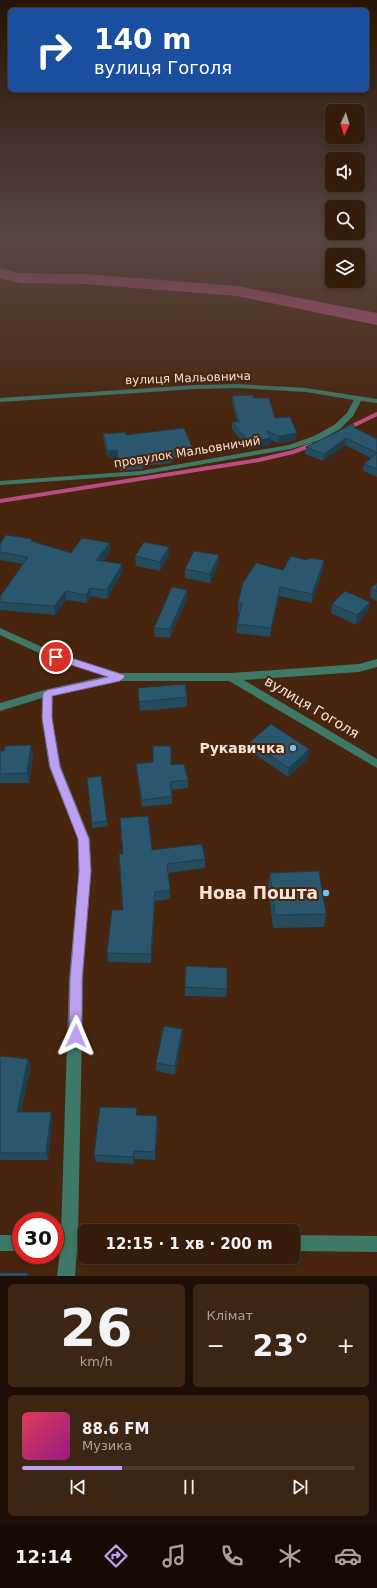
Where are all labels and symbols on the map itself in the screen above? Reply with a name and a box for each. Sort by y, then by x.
north arrow [325,104,365,144]
street label: вулиця Мальовнича [125,369,251,387]
street label: провулок Мальовничий [113,433,261,471]
pin [39,640,73,674]
street label: вулиця Гоголя [262,672,362,742]
place label: Рукавичка [199,740,285,756]
marker: Рукавичка [288,743,298,753]
place label: Нова Пошта [199,883,318,903]
marker: Нова Пошта [321,888,331,898]
position arrow [55,1015,97,1057]
speed limit sign: 30 [12,1212,64,1264]

